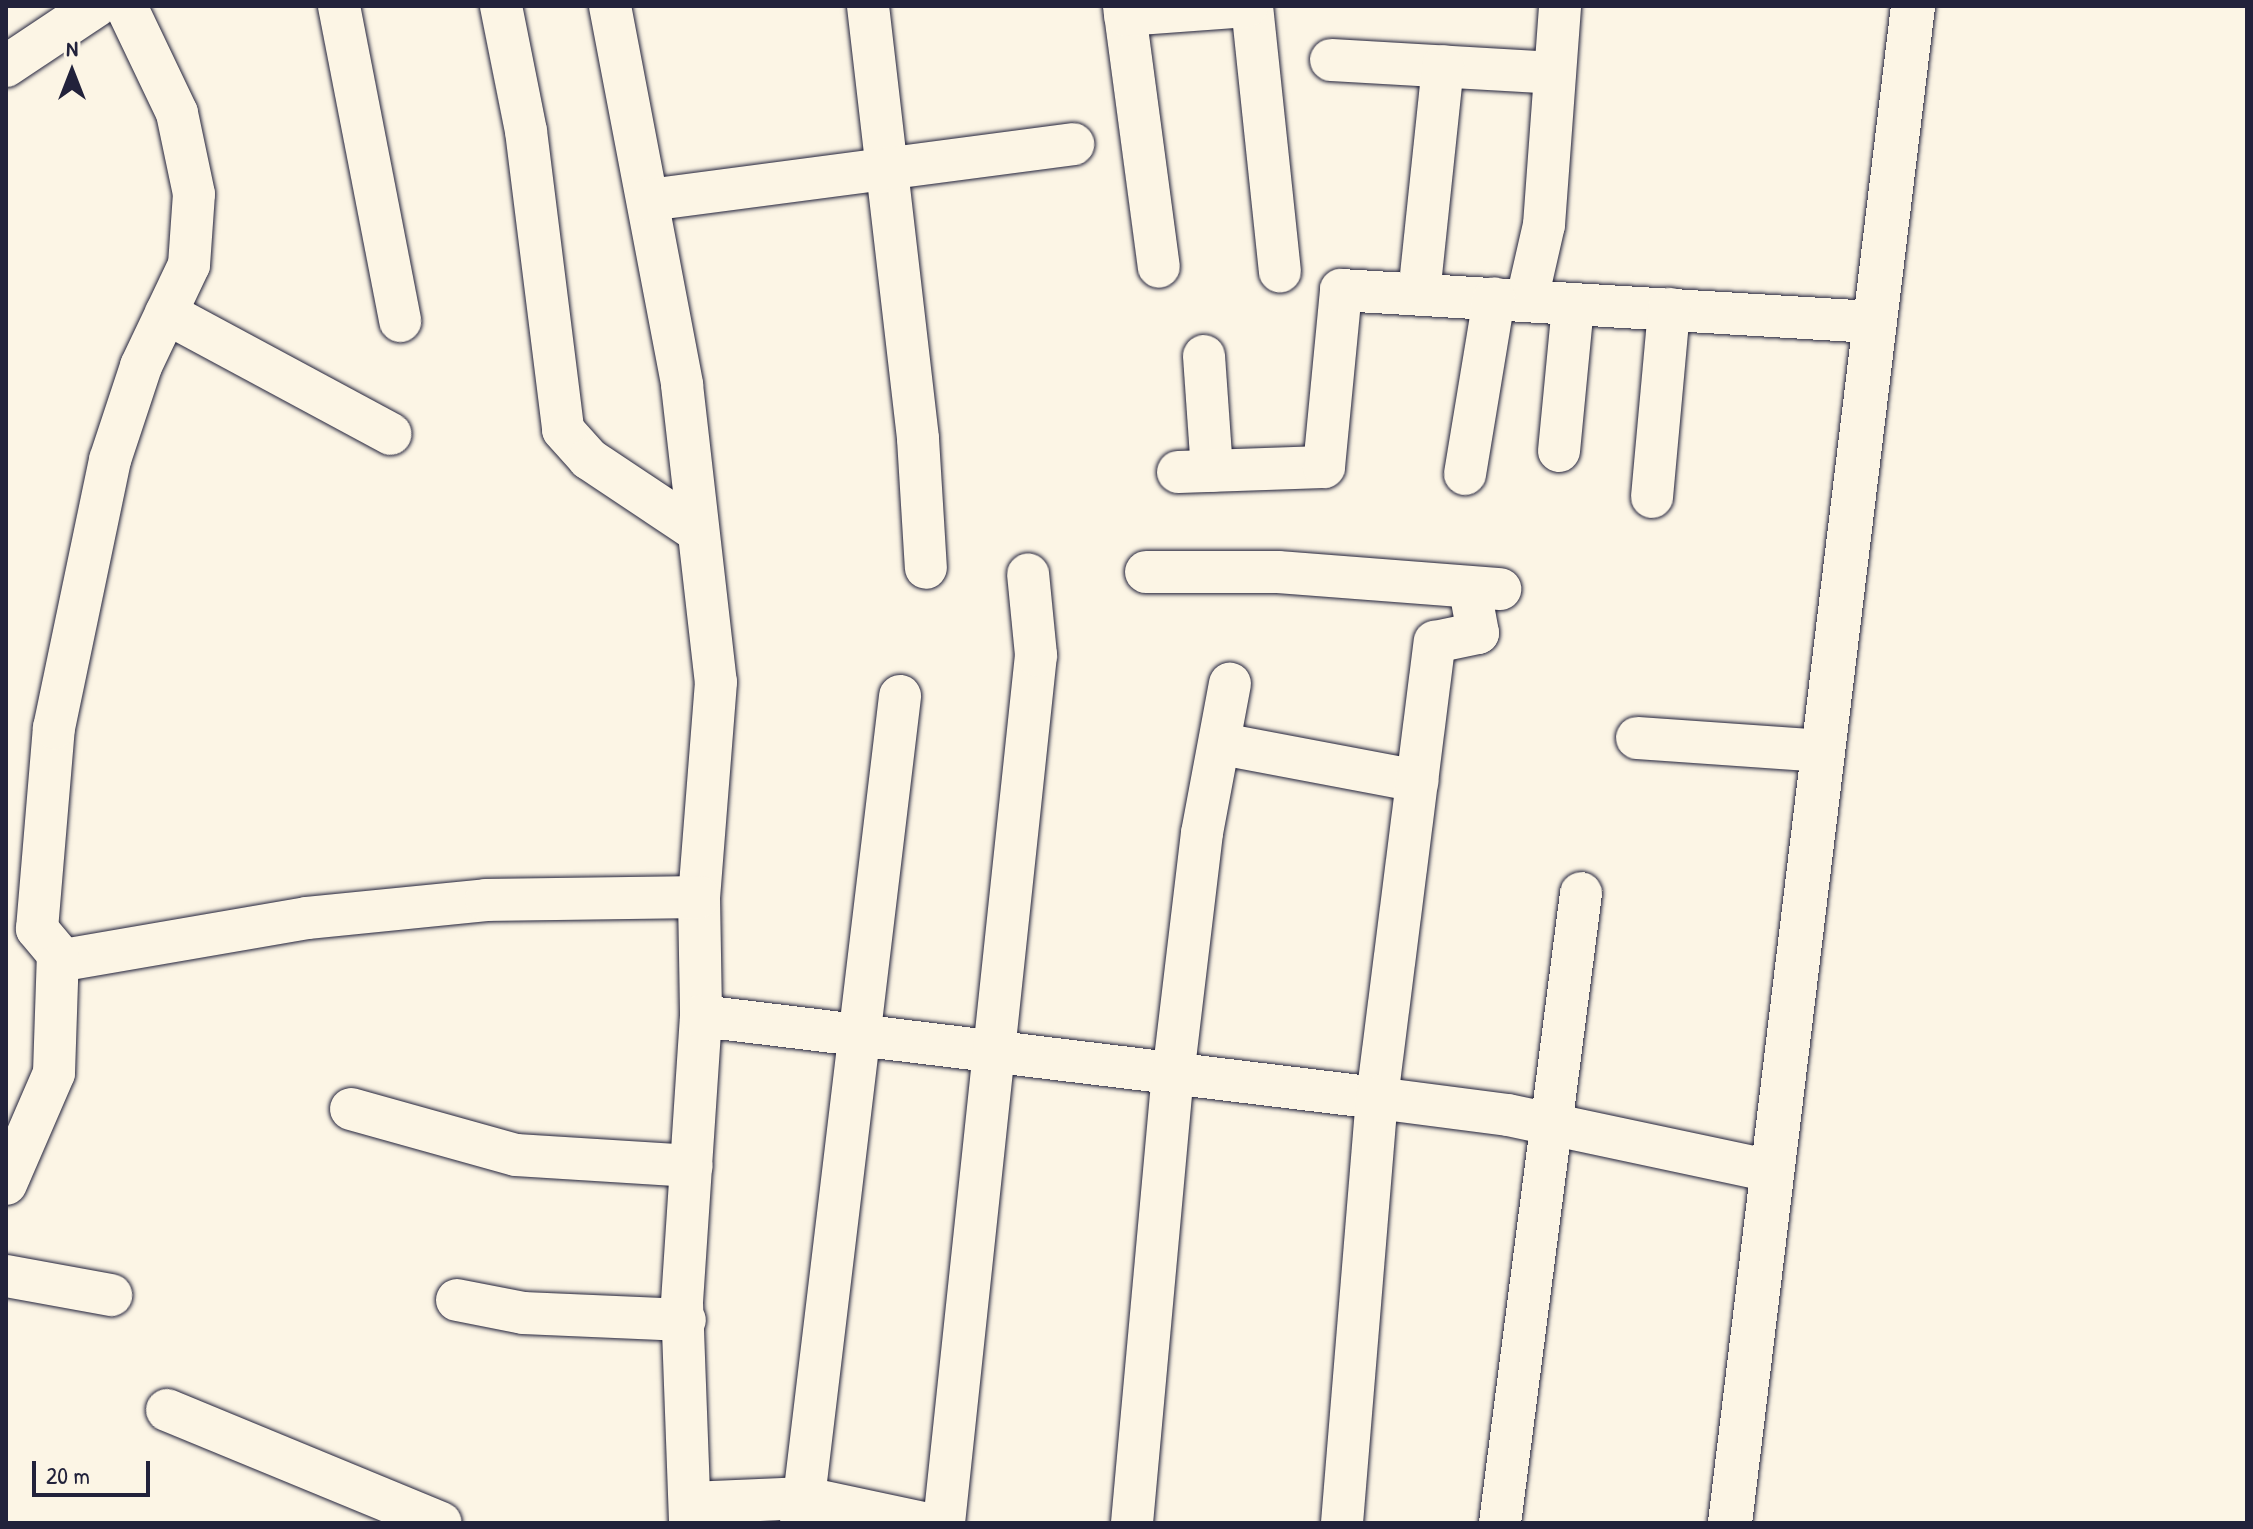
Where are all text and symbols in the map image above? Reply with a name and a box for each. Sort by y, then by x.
north arrow [32,32,112,112]
text: N [66,33,78,63]
scale bar [36,1445,154,1495]
text: 20 m [46,1459,90,1491]

